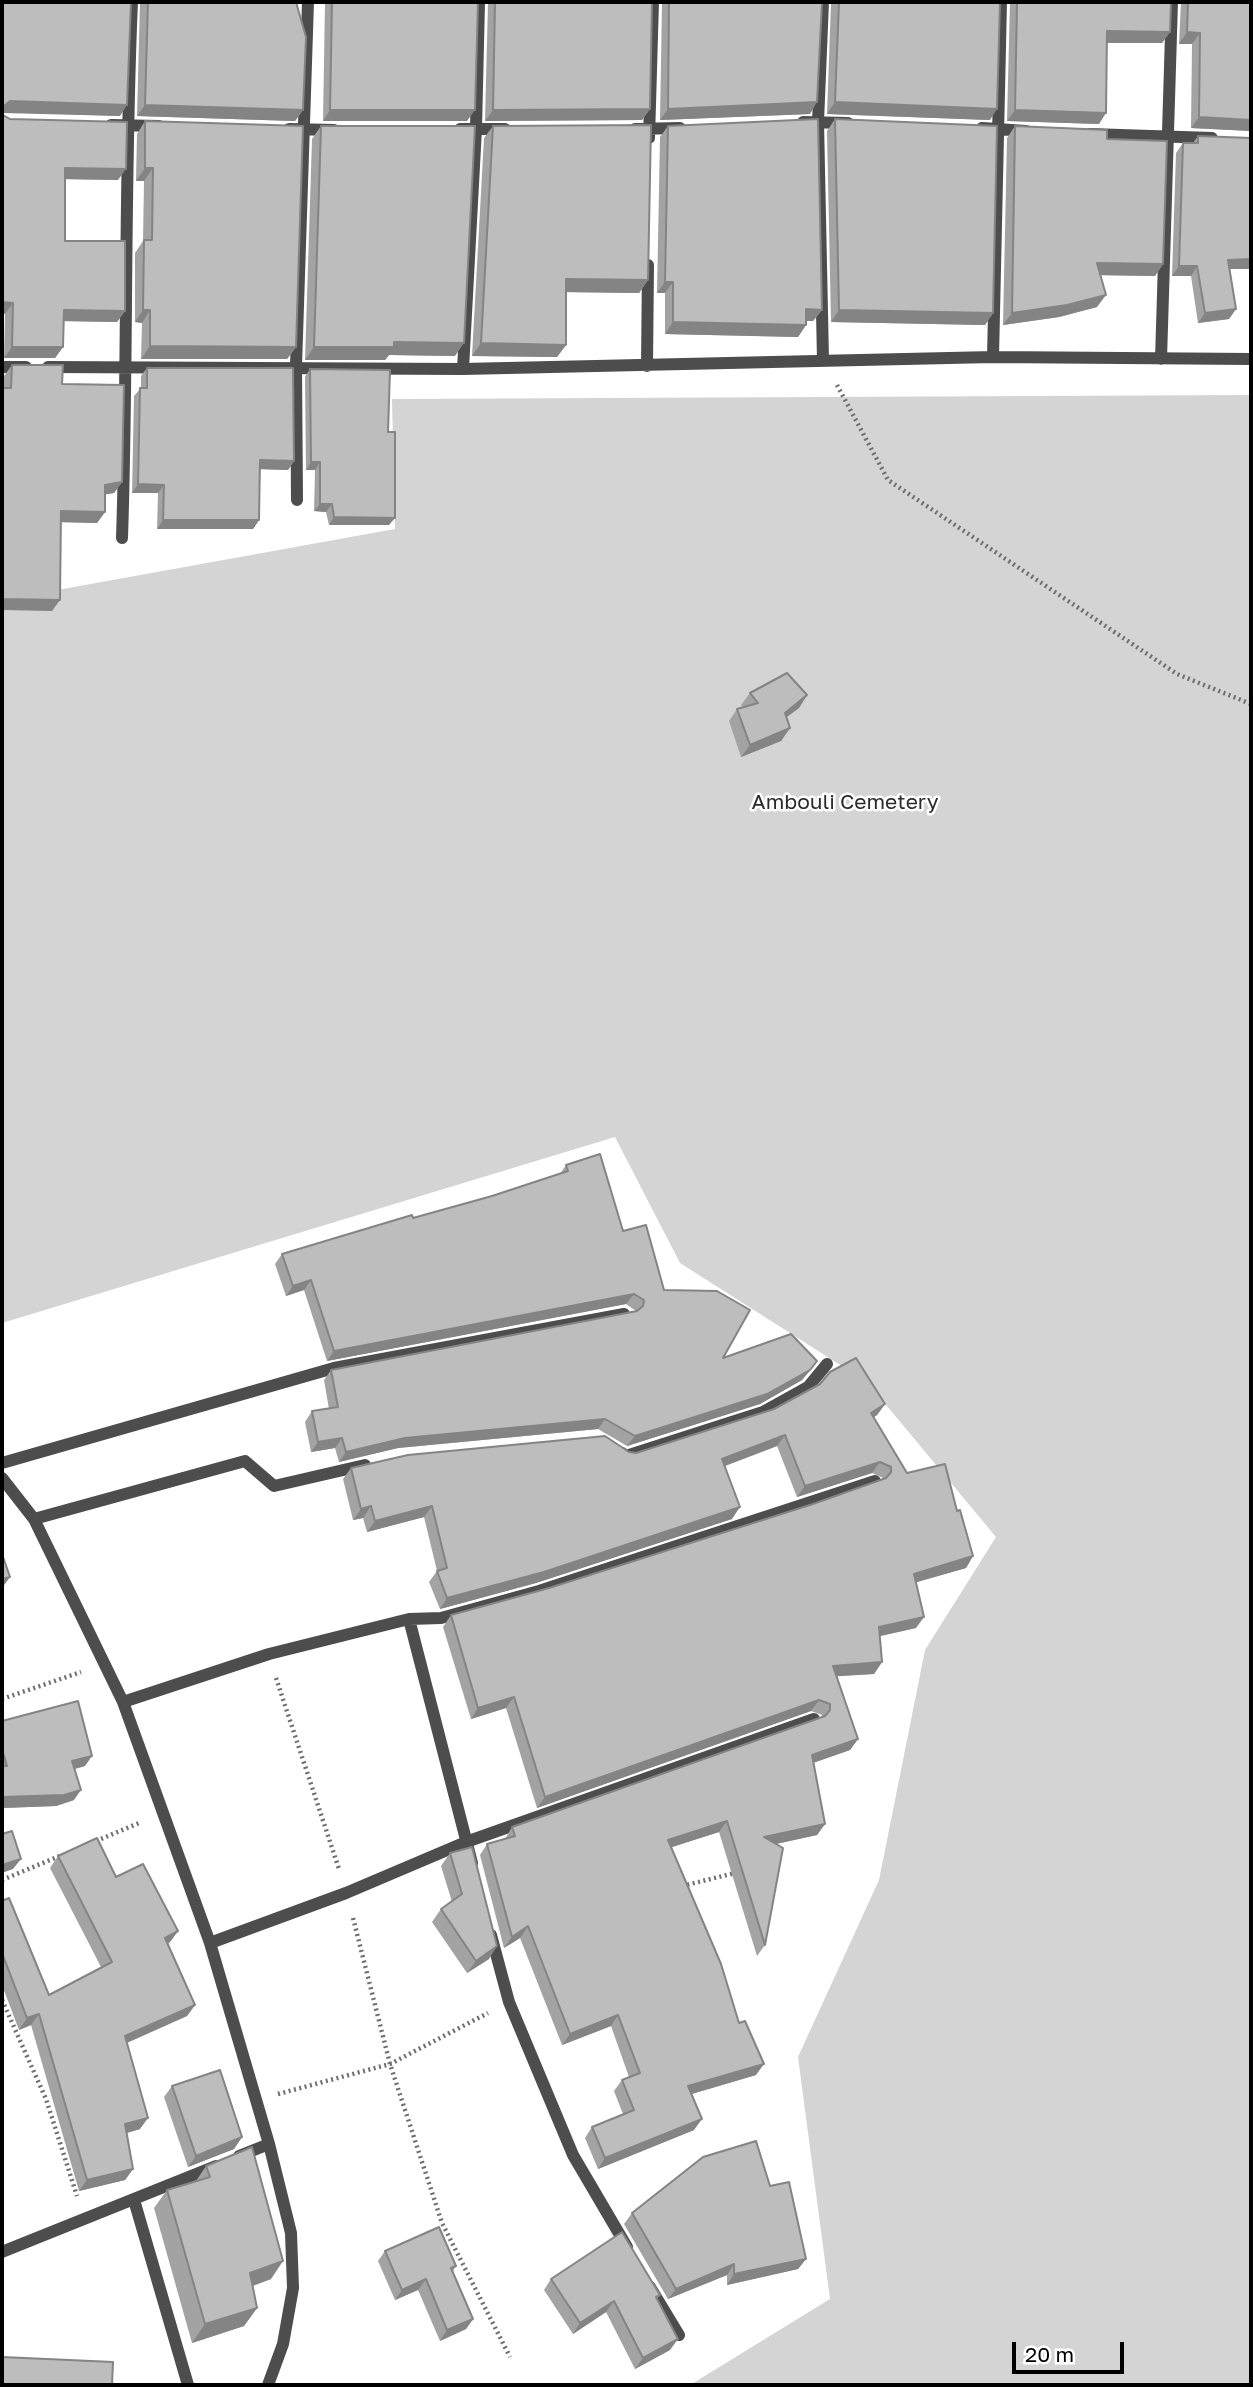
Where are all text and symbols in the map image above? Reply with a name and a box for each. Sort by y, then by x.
park label: Ambouli Cemetery [752,789,938,815]
scale bar [1015,2328,1127,2372]
text: 20 m [1025,2341,1074,2367]

